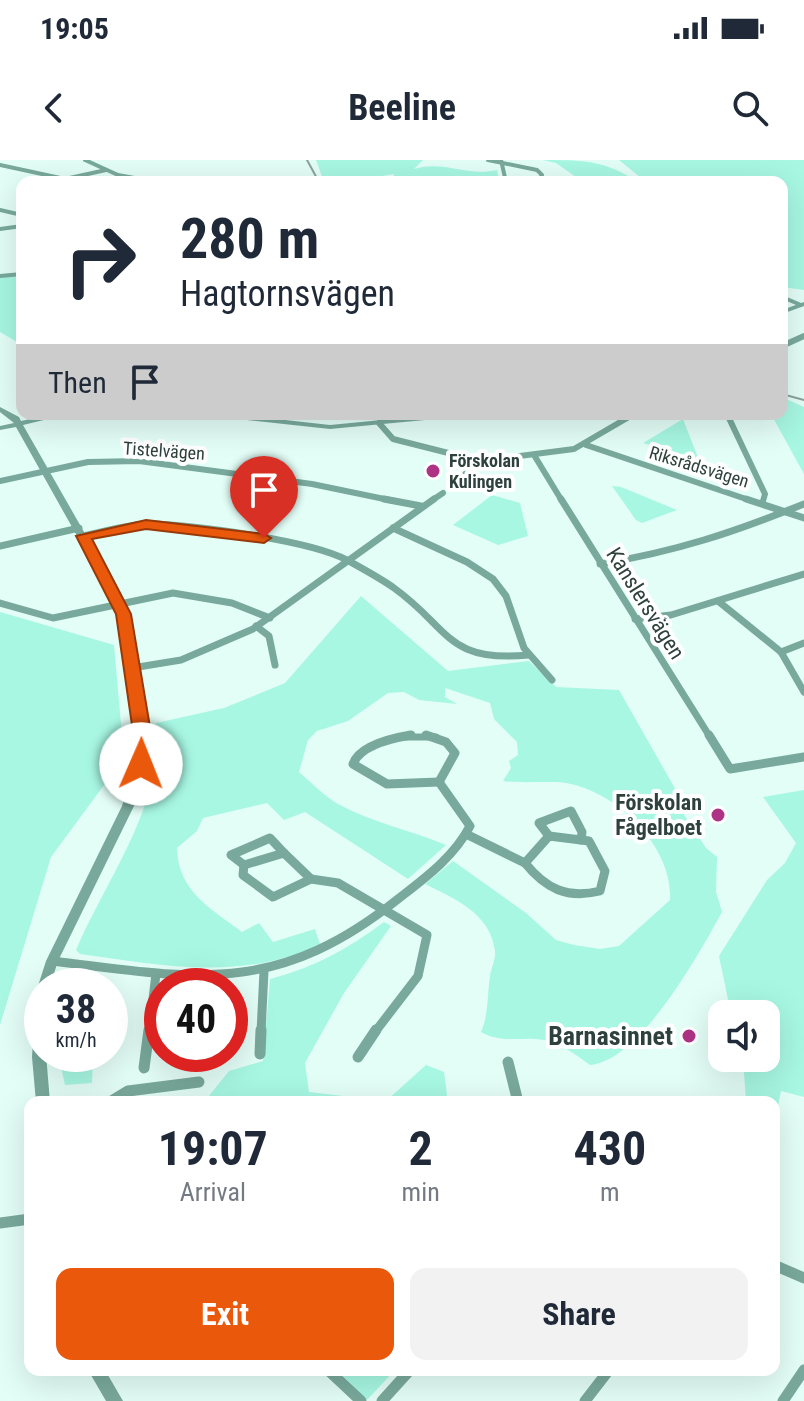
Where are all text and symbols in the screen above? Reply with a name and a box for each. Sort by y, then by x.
text: 19:05 [40,11,109,46]
icon: back [32,86,76,130]
icon: search [728,86,772,130]
text: Beeline [348,87,456,129]
text: 280 m [180,206,319,272]
icon: right [48,208,152,312]
text: Hagtornsvägen [180,273,395,315]
icon: arrive [123,360,167,404]
text: Then [48,365,107,400]
street label: Tistelvägen [122,437,206,464]
street label: Riksrådsvägen [647,441,752,492]
place label: Förskolan Kulingen [449,450,520,492]
pin [230,456,298,538]
marker: Förskolan Kulingen [424,462,442,480]
icon: arrive [242,468,286,512]
street label: Kanslersvägen [601,543,690,664]
position arrow [99,722,183,806]
place label: Förskolan Fågelboet [615,790,702,840]
marker: Förskolan Fågelboet [709,806,727,824]
speed limit sign: 40 [144,968,248,1072]
text: 38 [56,986,96,1033]
map controls [708,1000,780,1072]
button: sound [708,1000,780,1072]
place label: Barnasinnet [548,1021,673,1051]
marker: Barnasinnet [680,1027,698,1045]
text: km/h [55,1028,97,1052]
text: 19:07 [158,1120,268,1177]
text: 2 [409,1120,433,1177]
text: 430 [573,1120,646,1177]
text: Arrival [180,1177,246,1207]
text: min [402,1177,440,1207]
text: m [600,1177,620,1207]
button: Exit [56,1268,394,1360]
button: Share [410,1268,748,1360]

